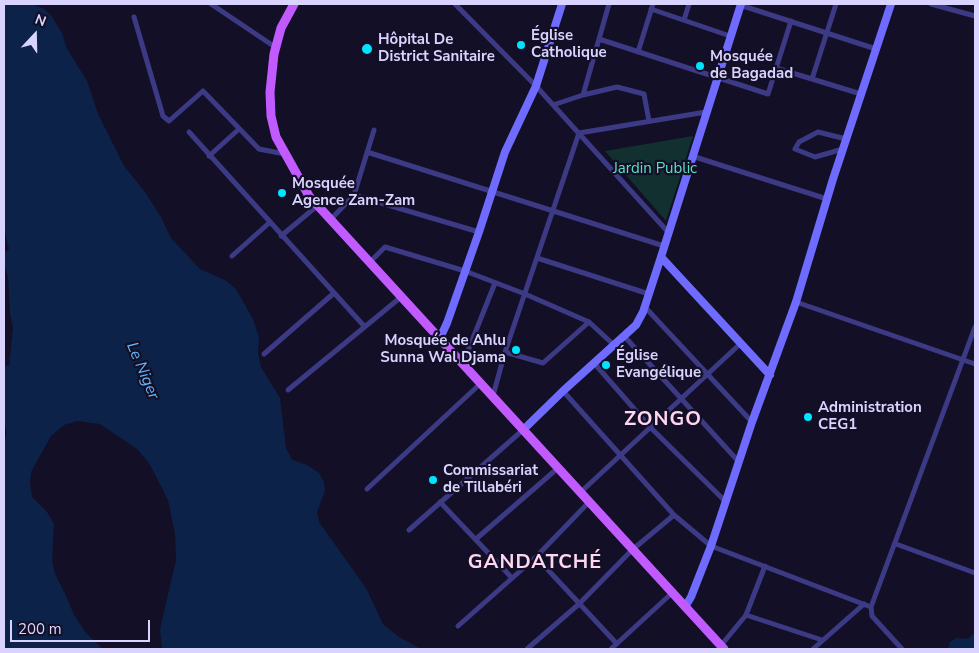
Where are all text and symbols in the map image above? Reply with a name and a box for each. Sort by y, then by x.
north arrow [10,10,60,60]
text: N [32,10,49,31]
place label: Église Catholique [531,27,607,62]
place label: Hôpital De District Sanitaire [378,31,495,66]
marker: Église Catholique [515,39,527,51]
marker: Hôpital De District Sanitaire [360,42,374,56]
place label: Mosquée de Bagadad [710,48,793,83]
marker: Mosquée de Bagadad [694,60,706,72]
park label: Jardin Public [613,160,697,178]
place label: Mosquée Agence Zam-Zam [292,175,415,210]
marker: Mosquée Agence Zam-Zam [276,187,288,199]
place label: Mosquée de Ahlu Sunna Wal Djama [380,332,506,367]
water label: Le Niger [121,339,163,403]
marker: Mosquée de Ahlu Sunna Wal Djama [510,344,522,356]
place label: Église Evangélique [616,347,701,382]
marker: Église Evangélique [600,359,612,371]
place label: Administration CEG1 [818,399,922,434]
district label: ZONGO [623,408,703,432]
marker: Administration CEG1 [802,411,814,423]
place label: Commissariat de Tillabéri [443,462,538,497]
marker: Commissariat de Tillabéri [427,474,439,486]
district label: GANDATCHÉ [467,551,603,575]
scale bar [12,610,152,642]
text: 200 m [18,619,62,639]

